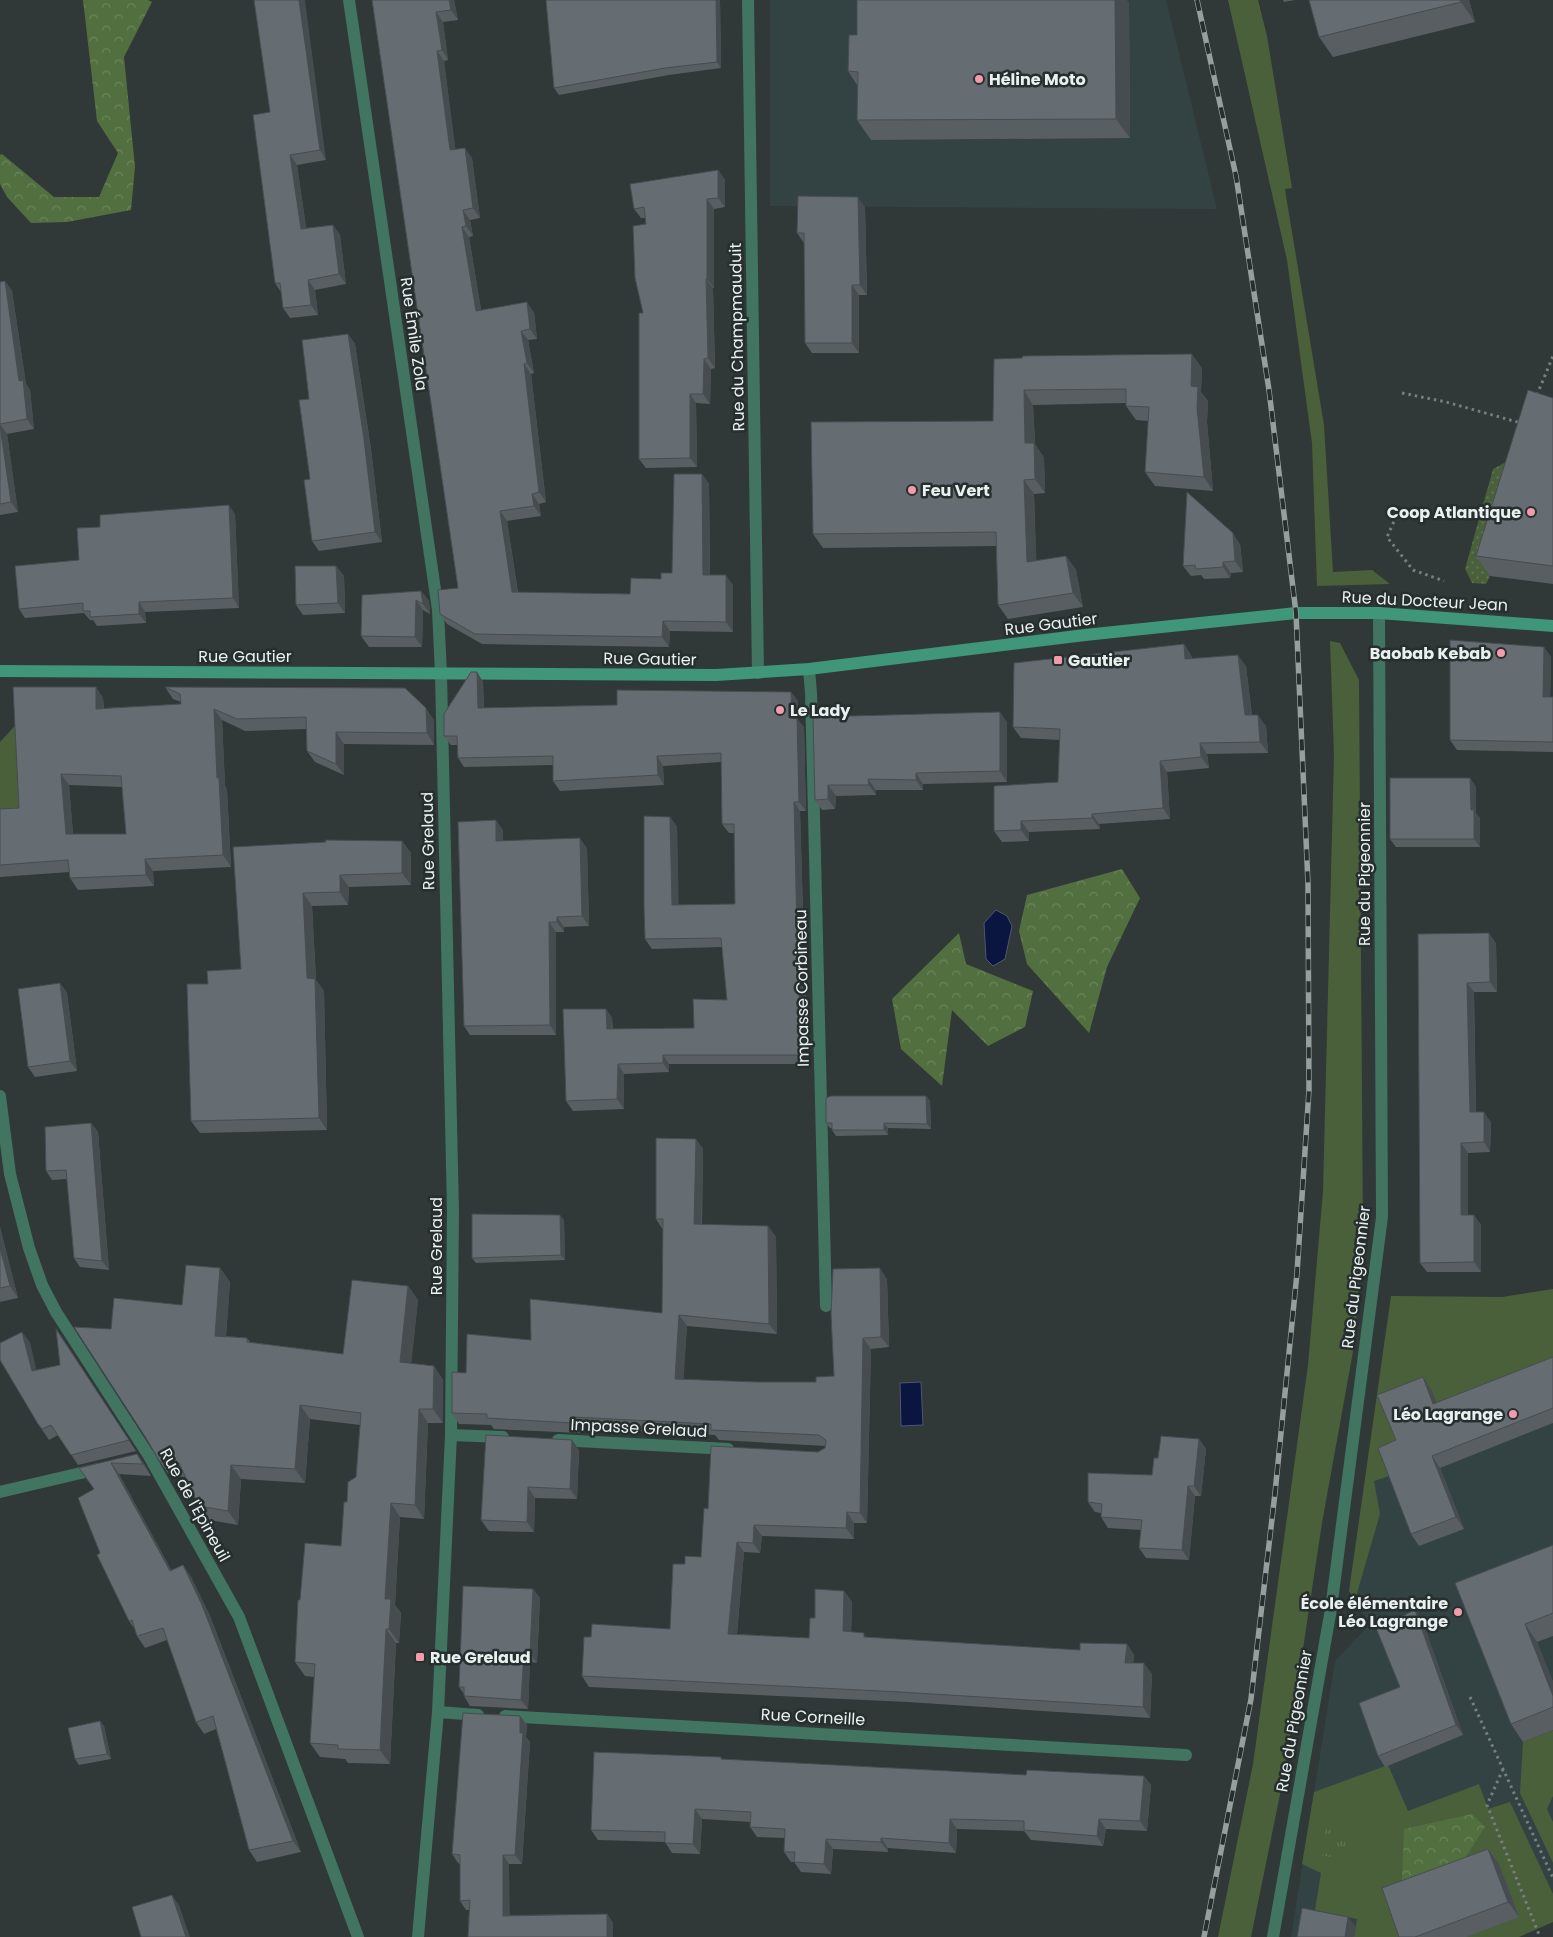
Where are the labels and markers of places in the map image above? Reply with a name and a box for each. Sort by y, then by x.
place label: Héline Moto [989,68,1086,91]
marker: Héline Moto [973,73,985,85]
place label: Feu Vert [922,479,990,502]
marker: Feu Vert [906,484,918,496]
place label: Coop Atlantique [1387,501,1521,524]
marker: Coop Atlantique [1525,506,1537,518]
place label: Baobab Kebab [1370,642,1491,665]
marker: Baobab Kebab [1495,647,1507,659]
place label: Gautier [1068,649,1130,672]
marker: Gautier [1052,654,1064,666]
place label: Le Lady [790,699,851,722]
marker: Le Lady [774,704,786,716]
place label: Léo Lagrange [1393,1403,1503,1426]
marker: Léo Lagrange [1507,1408,1519,1420]
place label: École élémentaire Léo Lagrange [1301,1592,1448,1633]
marker: École élémentaire Léo Lagrange [1452,1606,1464,1618]
place label: Rue Grelaud [430,1646,531,1669]
marker: Rue Grelaud [414,1651,426,1663]

